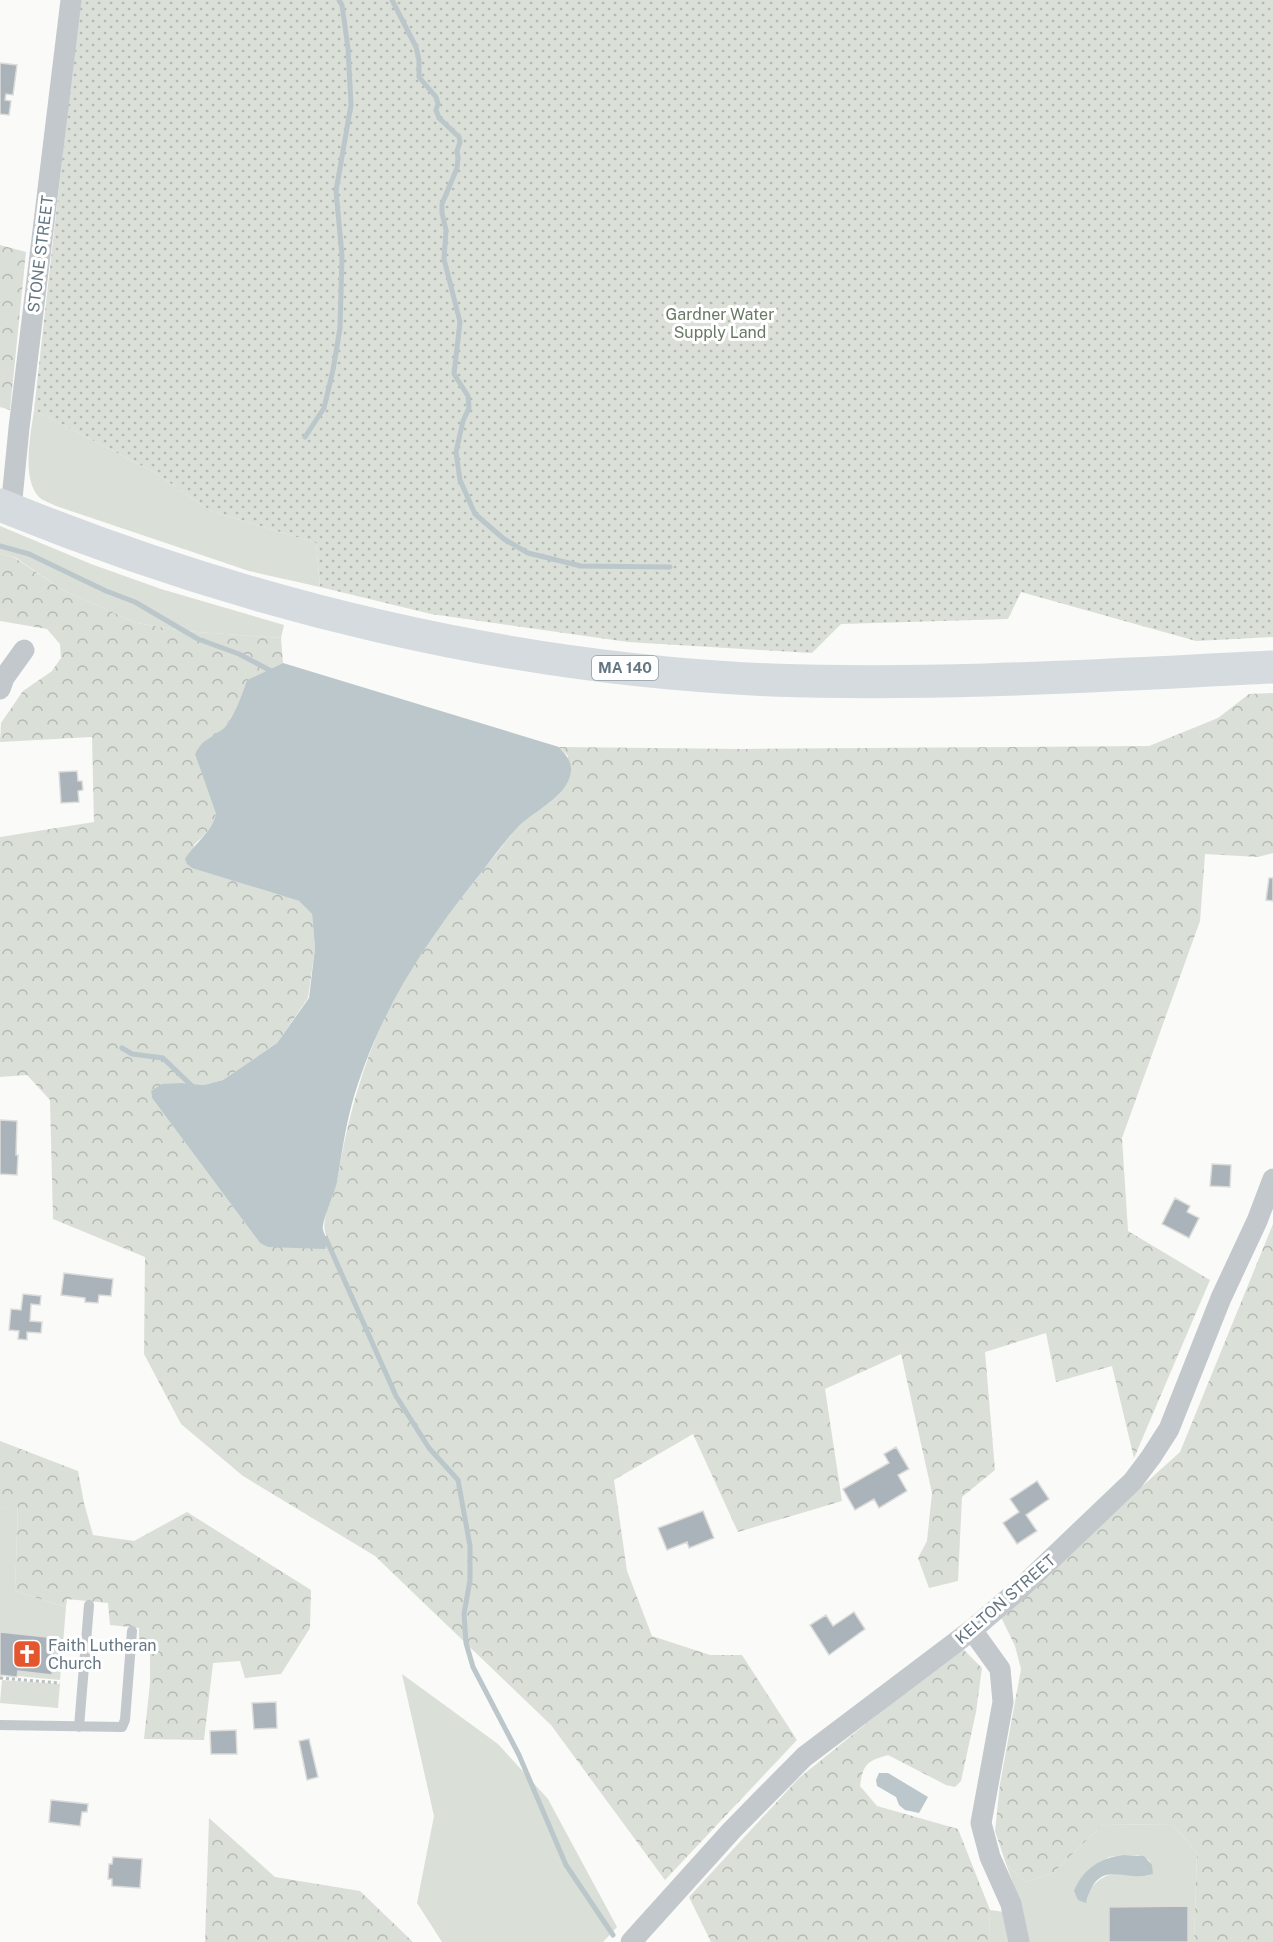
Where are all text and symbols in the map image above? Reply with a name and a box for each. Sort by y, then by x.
street label: STONE STREET [24,194,57,314]
park label: Gardner Water Supply Land [666,305,774,342]
road number: MA 140 [592,656,658,680]
street label: KELTON STREET [951,1550,1060,1648]
place label: Faith Lutheran Church [48,1636,157,1673]
church icon: Faith Lutheran Church [11,1638,43,1670]

